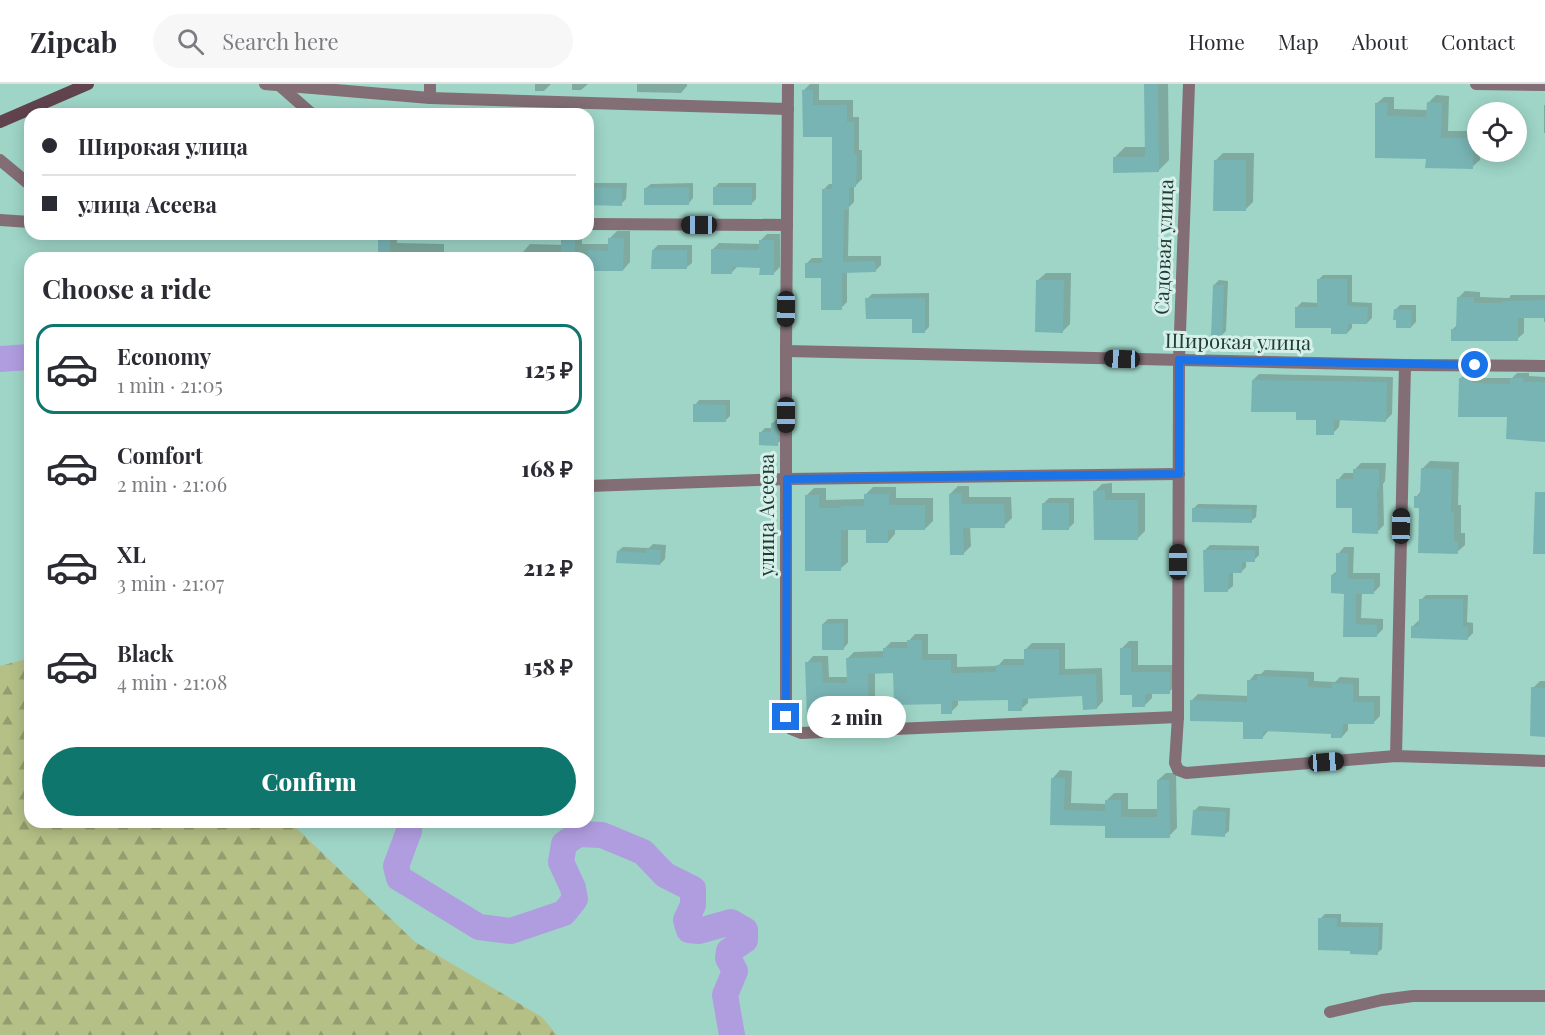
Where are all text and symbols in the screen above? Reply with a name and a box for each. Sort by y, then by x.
search box [153,14,573,68]
text: Zipcab [30,23,117,60]
icon: search [174,25,207,58]
text: Search here [222,26,339,56]
text: Home [1189,27,1245,55]
text: Map [1278,27,1319,55]
text: About [1352,27,1408,55]
text: Contact [1441,27,1515,55]
map controls [1467,102,1527,162]
button: locate [1467,102,1527,162]
text: Широкая улица [78,131,248,161]
street label: Садовая улица [1147,179,1178,315]
text: улица Асеева [78,189,217,219]
car [681,216,717,234]
text: Choose a ride [42,270,211,306]
car [777,291,795,327]
street label: Широкая улица [1165,326,1311,355]
text: Economy [117,341,211,371]
icon: car [45,342,99,396]
car [1104,349,1140,369]
route start [1461,351,1488,378]
text: 125 ₽ [525,354,573,384]
text: 1 min · 21:05 [117,371,223,398]
car [777,397,795,433]
text: Comfort [117,440,203,470]
icon: car [45,441,99,495]
text: 168 ₽ [521,453,573,483]
street label: улица Асеева [752,454,779,577]
text: 2 min · 21:06 [117,470,227,497]
car [1392,508,1410,544]
text: XL [117,539,146,569]
icon: car [45,540,99,594]
car [1169,544,1187,580]
text: 212 ₽ [523,552,573,582]
text: 3 min · 21:07 [117,569,224,596]
text: Black [117,638,174,668]
icon: car [45,639,99,693]
text: 158 ₽ [524,651,573,681]
text: 4 min · 21:08 [117,668,227,695]
callout: 2 min [807,696,906,738]
route end [772,703,799,730]
text: 2 min [830,703,883,730]
button: Confirm [42,747,576,816]
car [1307,752,1345,772]

